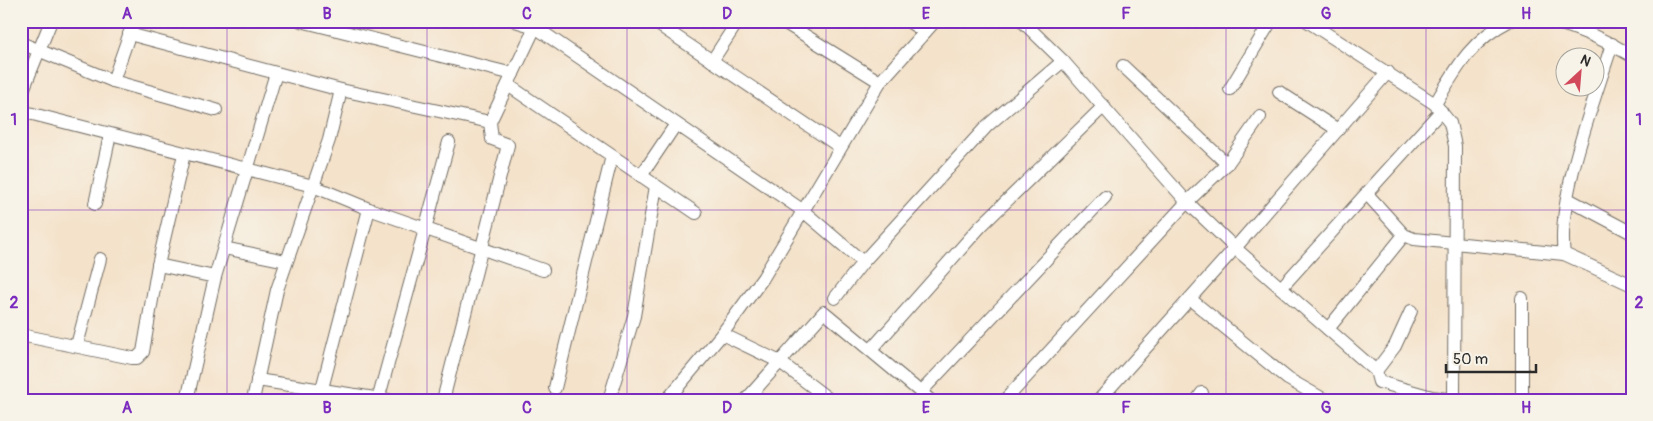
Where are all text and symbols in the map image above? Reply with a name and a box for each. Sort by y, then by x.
text: A [122,4,133,24]
text: B [322,4,332,24]
text: C [522,4,532,24]
text: D [722,4,732,24]
text: E [922,4,931,24]
text: F [1121,4,1131,24]
text: G [1321,4,1332,24]
text: H [1521,4,1531,24]
north arrow [1556,48,1606,98]
text: N [1577,51,1593,70]
text: 1 [11,110,17,130]
text: 1 [1636,110,1642,130]
text: 2 [10,293,19,313]
text: 2 [1635,293,1644,313]
scale bar [1446,341,1536,373]
text: 50 m [1453,350,1488,369]
text: A [122,398,133,418]
text: B [322,398,332,418]
text: C [522,398,532,418]
text: D [722,398,732,418]
text: E [922,398,931,418]
text: F [1121,398,1131,418]
text: G [1321,398,1332,418]
text: H [1521,398,1531,418]

